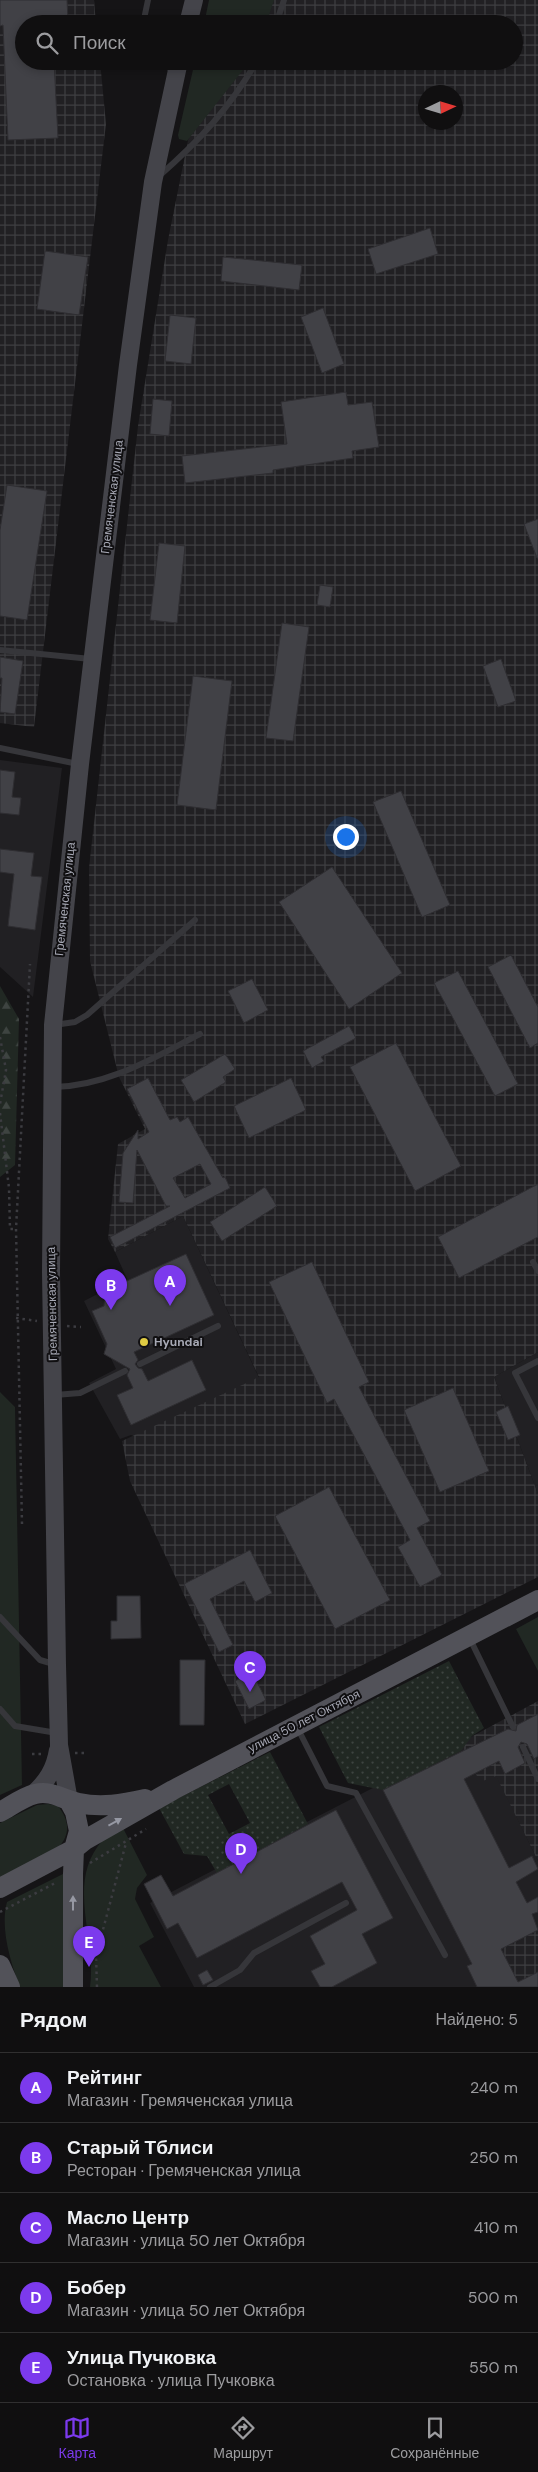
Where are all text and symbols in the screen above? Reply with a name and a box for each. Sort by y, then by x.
search box [15,15,523,70]
icon: search [33,29,61,57]
text: Поиск [73,30,126,55]
north arrow [418,85,463,130]
street label: Гремяченская улица [97,439,127,555]
your location [333,824,359,850]
street label: Гремяченская улица [51,841,79,957]
street label: Гремяченская улица [43,1246,61,1361]
pin: A [154,1265,186,1306]
pin: B [95,1269,127,1310]
place label: Hyundai [154,1334,203,1350]
marker: Hyundai [138,1336,150,1348]
pin: C [234,1651,266,1692]
street label: улица 50 лет Октября [245,1686,363,1756]
one-way arrow [108,1818,122,1827]
pin: D [225,1833,257,1874]
one-way arrow [69,1895,77,1911]
pin: E [73,1926,105,1967]
text: Рядом [20,2006,87,2034]
text: Найдено: 5 [435,2009,518,2030]
text: Рейтинг [67,2065,142,2090]
text: A [30,2077,42,2098]
text: 240 m [470,2077,518,2098]
text: Магазин · Гремяченская улица [67,2090,293,2111]
text: Старый Тблиси [67,2135,213,2160]
text: B [31,2147,41,2168]
text: 250 m [470,2147,518,2168]
text: Ресторан · Гремяченская улица [67,2160,301,2181]
text: Масло Центр [67,2205,189,2230]
text: C [30,2217,42,2238]
text: 410 m [474,2217,518,2238]
text: Магазин · улица 50 лет Октября [67,2230,305,2251]
text: Бобер [67,2275,126,2300]
text: D [30,2287,42,2308]
text: 500 m [468,2287,518,2308]
text: Магазин · улица 50 лет Октября [67,2300,305,2321]
text: Улица Пучковка [67,2345,216,2370]
text: E [31,2357,41,2378]
text: 550 m [469,2357,518,2378]
text: Остановка · улица Пучковка [67,2370,275,2391]
tab: Карта [59,2414,96,2462]
tab: Маршрут [213,2414,273,2462]
tab: Сохранённые [390,2414,479,2462]

